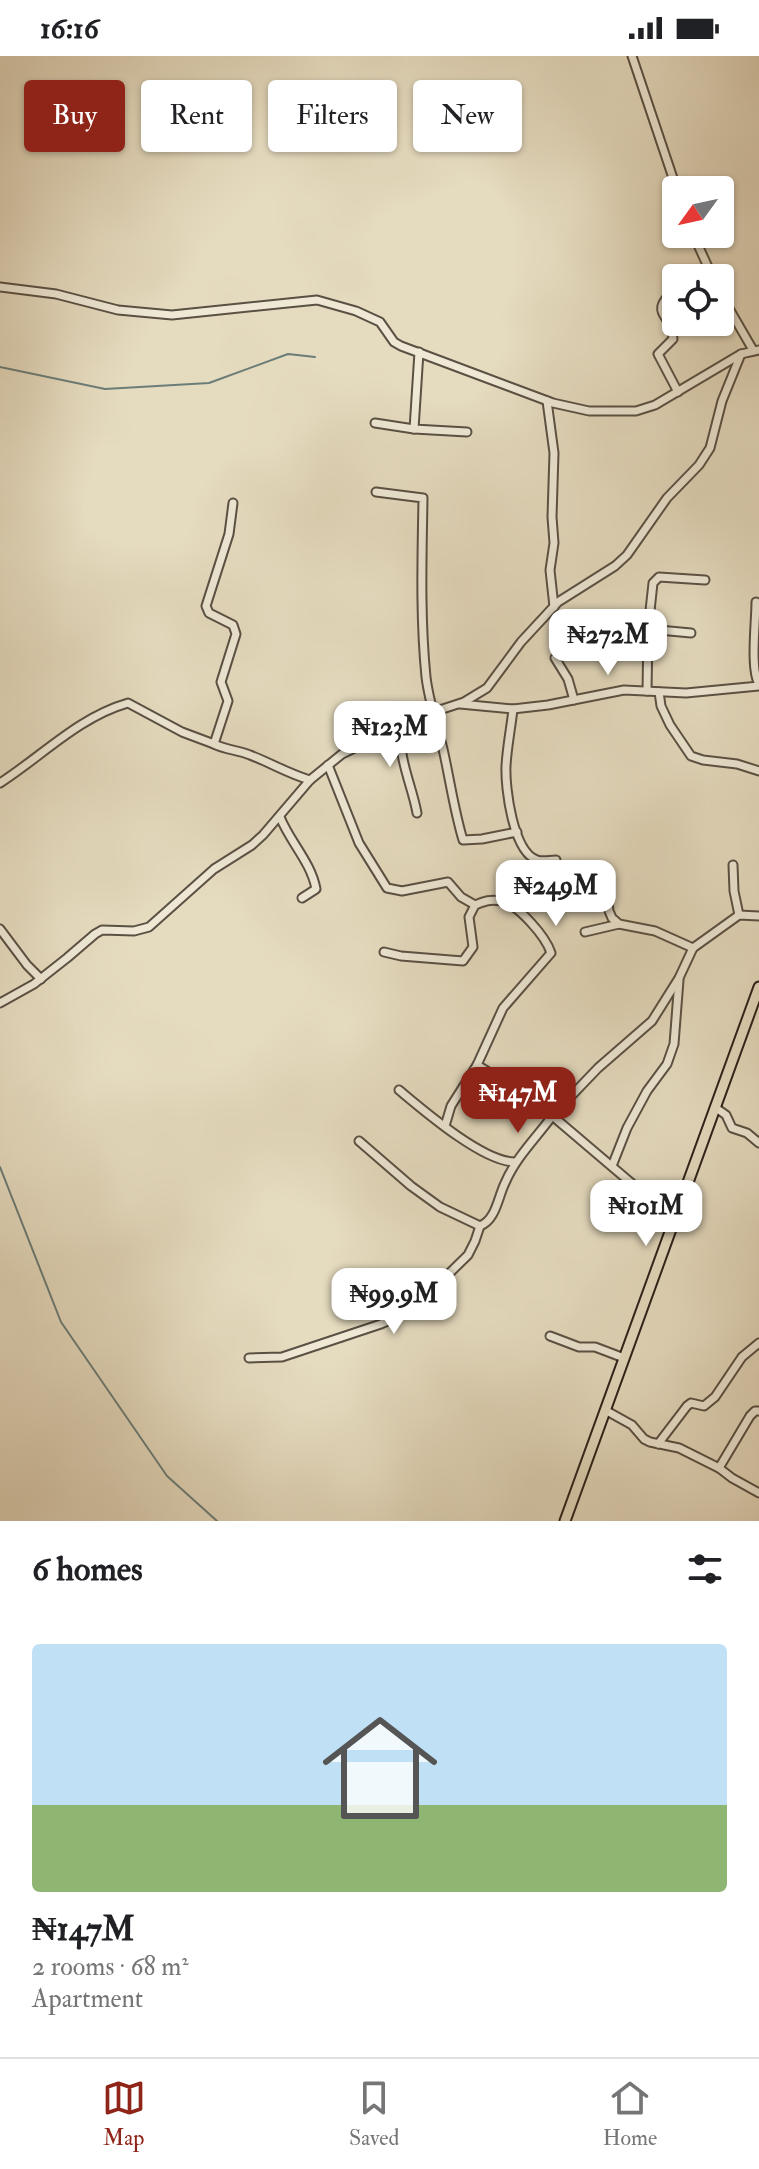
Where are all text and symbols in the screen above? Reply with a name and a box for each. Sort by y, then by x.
text: 16:16 [40,10,99,47]
chip: Buy [24,80,125,152]
chip: Rent [141,80,252,152]
chip: Filters [268,80,397,152]
chip: New [413,80,522,152]
north arrow [662,176,734,248]
map controls [662,176,734,336]
button: locate [662,264,734,336]
pin: ₦272M [552,609,664,677]
text: ₦272M [567,619,649,651]
pin: ₦123M [334,701,446,769]
text: ₦123M [352,711,428,743]
pin: ₦249M [500,860,612,928]
text: ₦249M [514,870,598,902]
pin: ₦147M [462,1067,574,1135]
text: ₦147M [479,1077,557,1109]
pin: ₦101M [590,1180,702,1248]
text: ₦101M [608,1190,684,1222]
pin: ₦99.9M [329,1268,459,1336]
text: ₦99.9M [350,1278,438,1310]
icon: filters [683,1547,727,1591]
text: 6 homes [32,1548,143,1591]
icon: home [308,1696,452,1840]
text: ₦147M [32,1908,135,1951]
text: 2 rooms · 68 m² [32,1951,189,1983]
text: Apartment [32,1983,143,2015]
tab: Map [102,2076,146,2152]
tab: Saved [349,2076,399,2152]
tab: Home [603,2076,657,2152]

